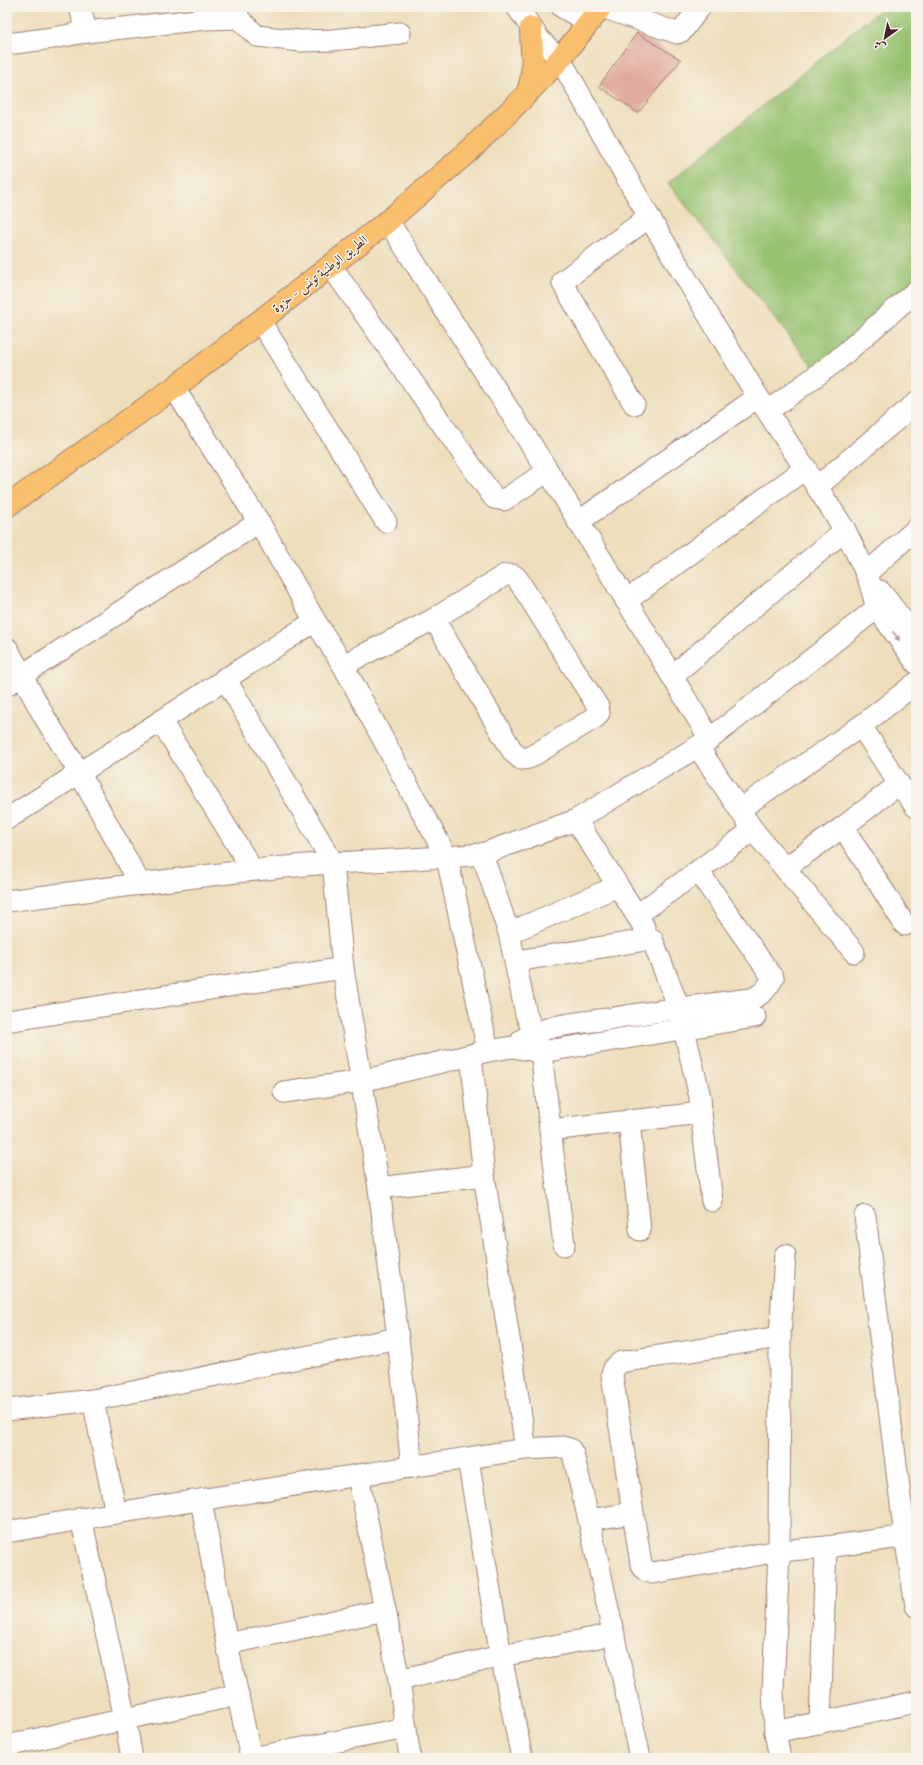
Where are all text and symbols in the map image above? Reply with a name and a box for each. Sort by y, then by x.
north arrow [865,18,905,58]
text: ش [872,37,888,54]
street label: الطريق الوطنية تونس - حزوة [269,232,372,317]
one-way arrow [892,630,900,641]

